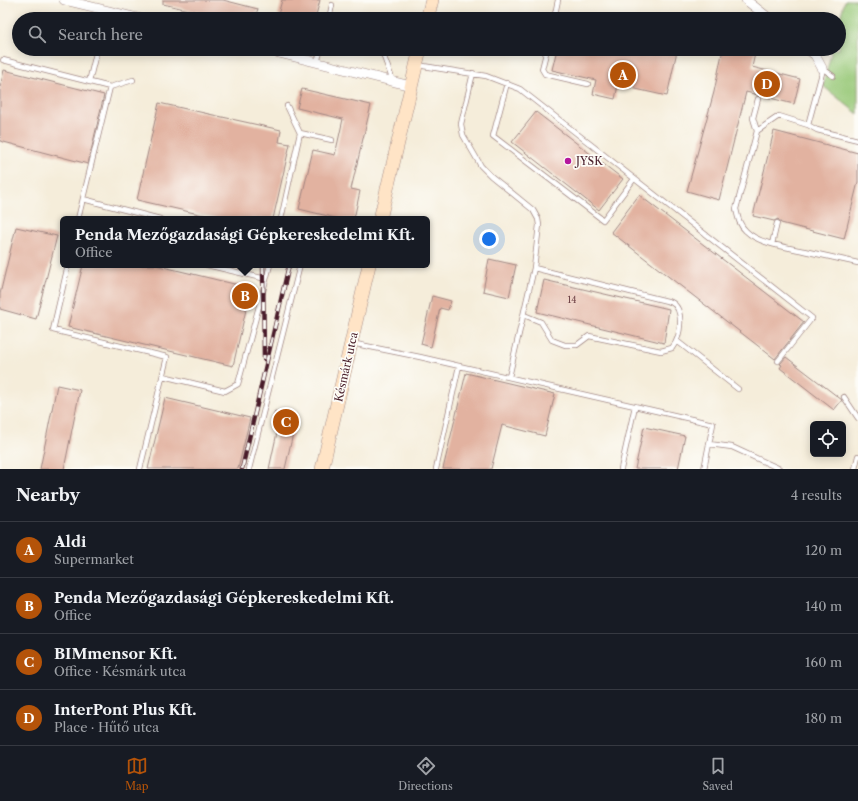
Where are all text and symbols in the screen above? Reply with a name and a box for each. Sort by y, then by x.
search box [12,12,846,56]
icon: search [26,23,48,45]
text: Search here [58,25,143,44]
pin: A [610,60,636,90]
pin: D [754,69,780,99]
place label: JYSK [574,154,603,168]
marker: JYSK [563,156,573,166]
popup [60,216,430,268]
text: Penda Mezőgazdasági Gépkereskedelmi Kft. [75,225,415,244]
your location [479,229,499,249]
text: Office [75,244,112,260]
pin: B [232,281,258,311]
house number: 14 [568,294,577,305]
street label: Késmárk utca [331,331,361,403]
pin: C [273,407,299,437]
map controls [810,421,846,457]
button: locate [810,421,846,457]
text: Nearby [16,485,80,505]
text: 4 results [791,487,842,503]
text: Aldi [54,532,86,551]
text: A [24,542,34,558]
text: 120 m [805,542,842,558]
text: Supermarket [54,551,134,567]
text: Penda Mezőgazdasági Gépkereskedelmi Kft. [54,588,394,607]
text: B [24,598,34,614]
text: 140 m [805,598,842,614]
text: Office [54,607,91,623]
text: BIMmensor Kft. [54,644,177,663]
text: C [24,654,34,670]
text: 160 m [805,654,842,670]
text: Office · Késmárk utca [54,663,186,679]
text: InterPont Plus Kft. [54,700,196,719]
text: D [23,710,35,726]
text: 180 m [805,710,842,726]
text: Place · Hűtő utca [54,719,159,735]
tab: Map [125,755,149,793]
tab: Directions [398,755,453,793]
tab: Saved [703,755,733,793]

